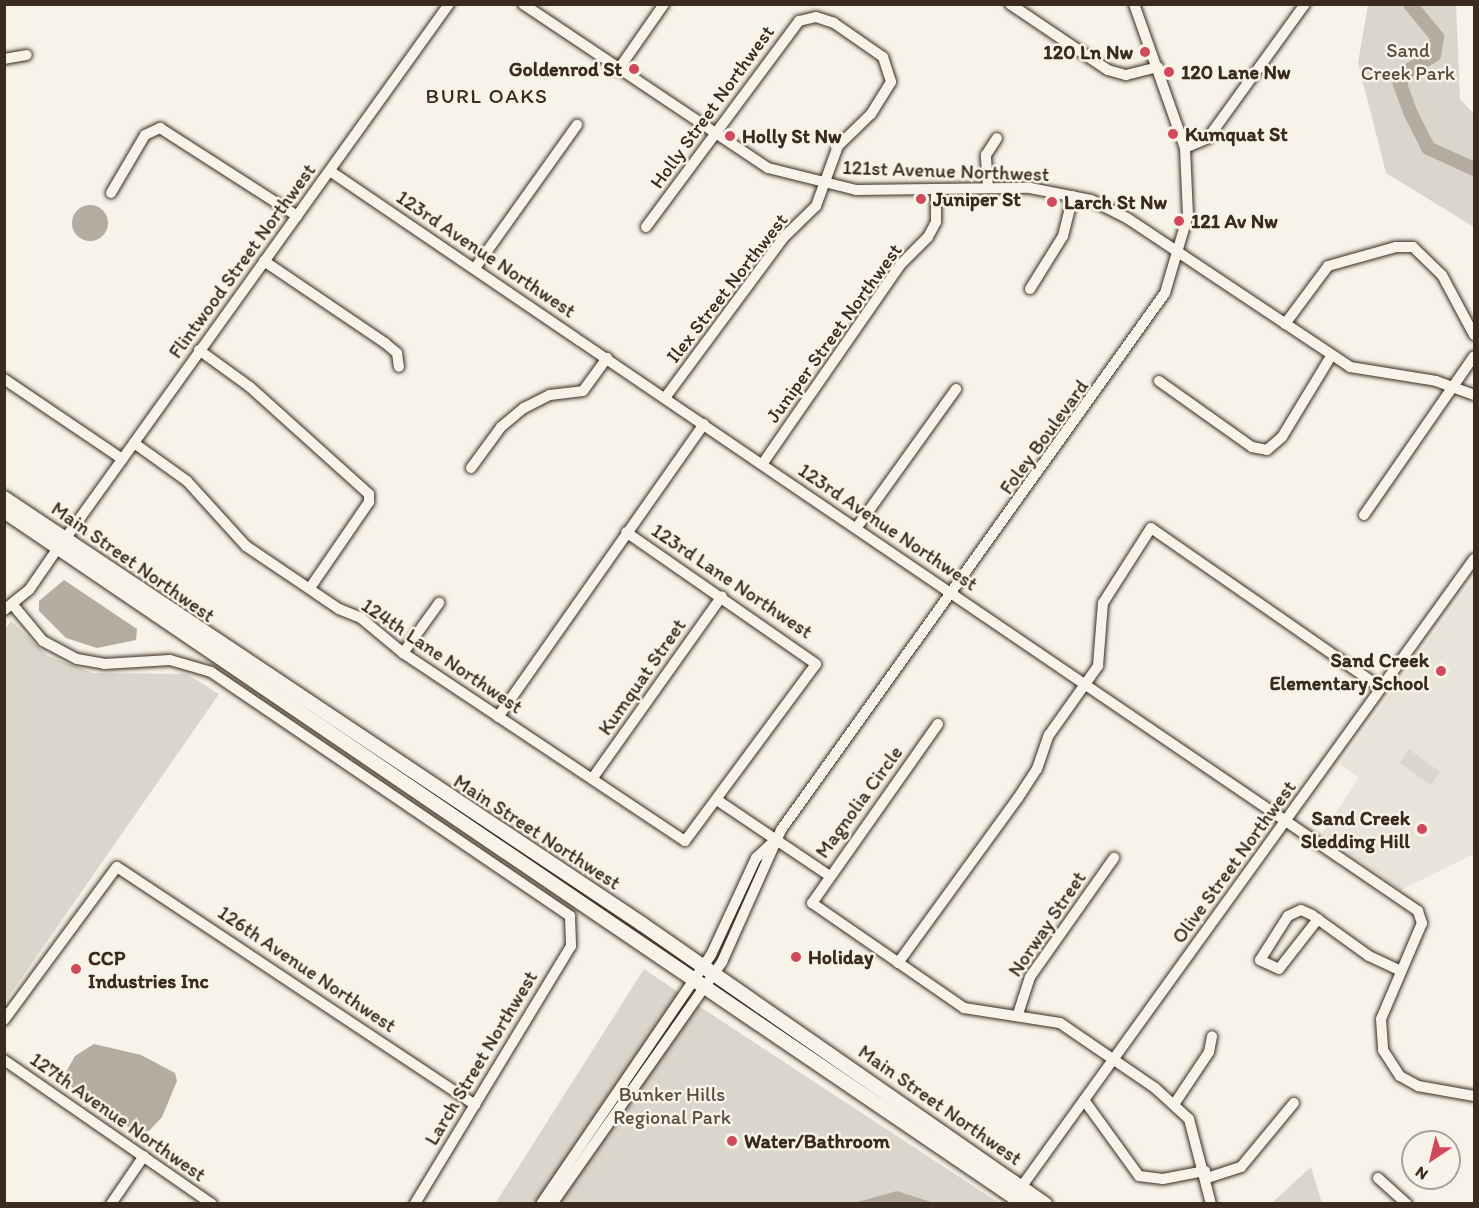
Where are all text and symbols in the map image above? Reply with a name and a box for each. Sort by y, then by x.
street label: Holly Street Northwest [645,21,779,193]
park label: Sand Creek Park [1361,38,1455,85]
place label: 120 Ln Nw [1043,40,1133,64]
marker: 120 Ln Nw [1138,45,1152,59]
place label: Goldenrod St [509,57,622,81]
place label: 120 Lane Nw [1181,60,1291,84]
marker: Goldenrod St [627,62,641,76]
marker: 120 Lane Nw [1162,65,1176,79]
district label: BURL OAKS [425,83,549,109]
place label: Kumquat St [1185,122,1288,146]
place label: Holly St Nw [742,124,842,148]
marker: Kumquat St [1166,127,1180,141]
marker: Holly St Nw [723,129,737,143]
street label: 121st Avenue Northwest [842,155,1050,187]
street label: Flintwood Street Northwest [163,159,321,363]
street label: 123rd Avenue Northwest [392,185,580,323]
place label: Juniper St [933,187,1021,211]
place label: Larch St Nw [1064,190,1167,214]
marker: Juniper St [914,192,928,206]
marker: Larch St Nw [1045,195,1059,209]
street label: Ilex Street Northwest [661,208,793,368]
place label: 121 Av Nw [1191,209,1278,233]
marker: 121 Av Nw [1172,214,1186,228]
street label: Juniper Street Northwest [761,239,907,427]
street label: Foley Boulevard [994,375,1094,499]
street label: 123rd Avenue Northwest [794,458,982,596]
street label: Main Street Northwest [47,497,219,627]
street label: 123rd Lane Northwest [647,518,817,644]
street label: 124th Lane Northwest [357,593,527,719]
street label: Kumquat Street [593,614,691,740]
place label: Sand Creek Elementary School [1270,648,1429,695]
marker: Sand Creek Elementary School [1434,664,1448,678]
street label: Magnolia Circle [810,741,908,863]
street label: Main Street Northwest [449,769,625,895]
street label: Olive Street Northwest [1167,776,1301,948]
place label: Sand Creek Sledding Hill [1301,806,1410,853]
marker: Sand Creek Sledding Hill [1415,822,1429,836]
street label: Norway Street [1003,867,1091,981]
street label: 126th Avenue Northwest [214,901,400,1037]
place label: Holiday [808,945,873,969]
place label: CCP Industries Inc [88,946,209,993]
marker: Holiday [789,950,803,964]
marker: CCP Industries Inc [69,962,83,976]
street label: Larch Street Northwest [419,966,543,1150]
street label: Main Street Northwest [854,1040,1026,1170]
street label: 127th Avenue Northwest [26,1047,210,1187]
park label: Bunker Hills Regional Park [613,1083,731,1130]
place label: Water/Bathroom [744,1129,890,1153]
north arrow [1401,1130,1461,1190]
marker: Water/Bathroom [725,1134,739,1148]
text: N [1412,1163,1431,1184]

